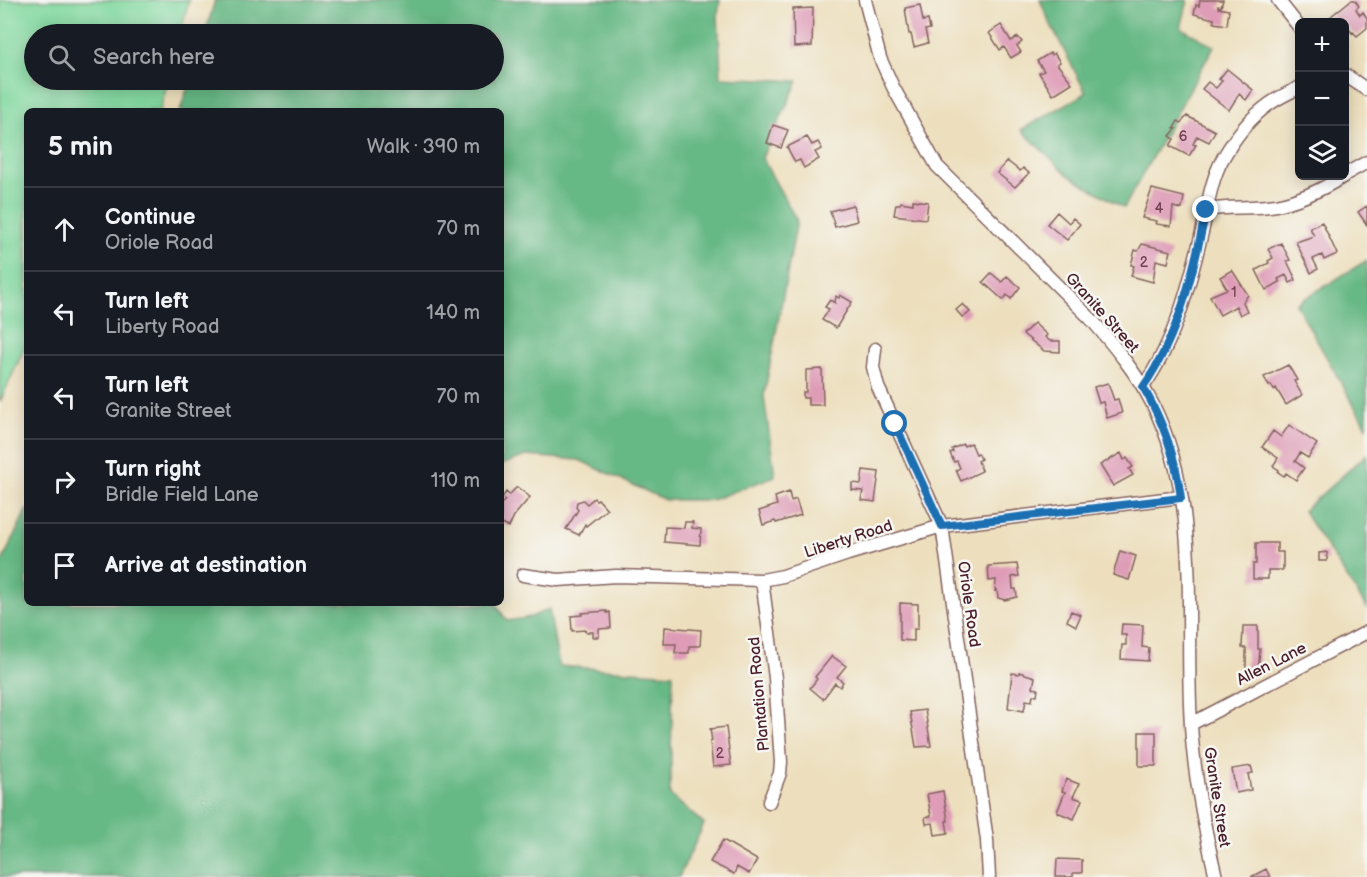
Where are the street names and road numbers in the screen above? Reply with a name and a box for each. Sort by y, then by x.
street label: Granite Street [1061,269,1143,357]
street label: Liberty Road [802,516,895,563]
street label: Oriole Road [953,560,984,648]
street label: Plantation Road [745,636,774,752]
street label: Allen Lane [1234,638,1310,690]
street label: Granite Street [1199,746,1234,849]

